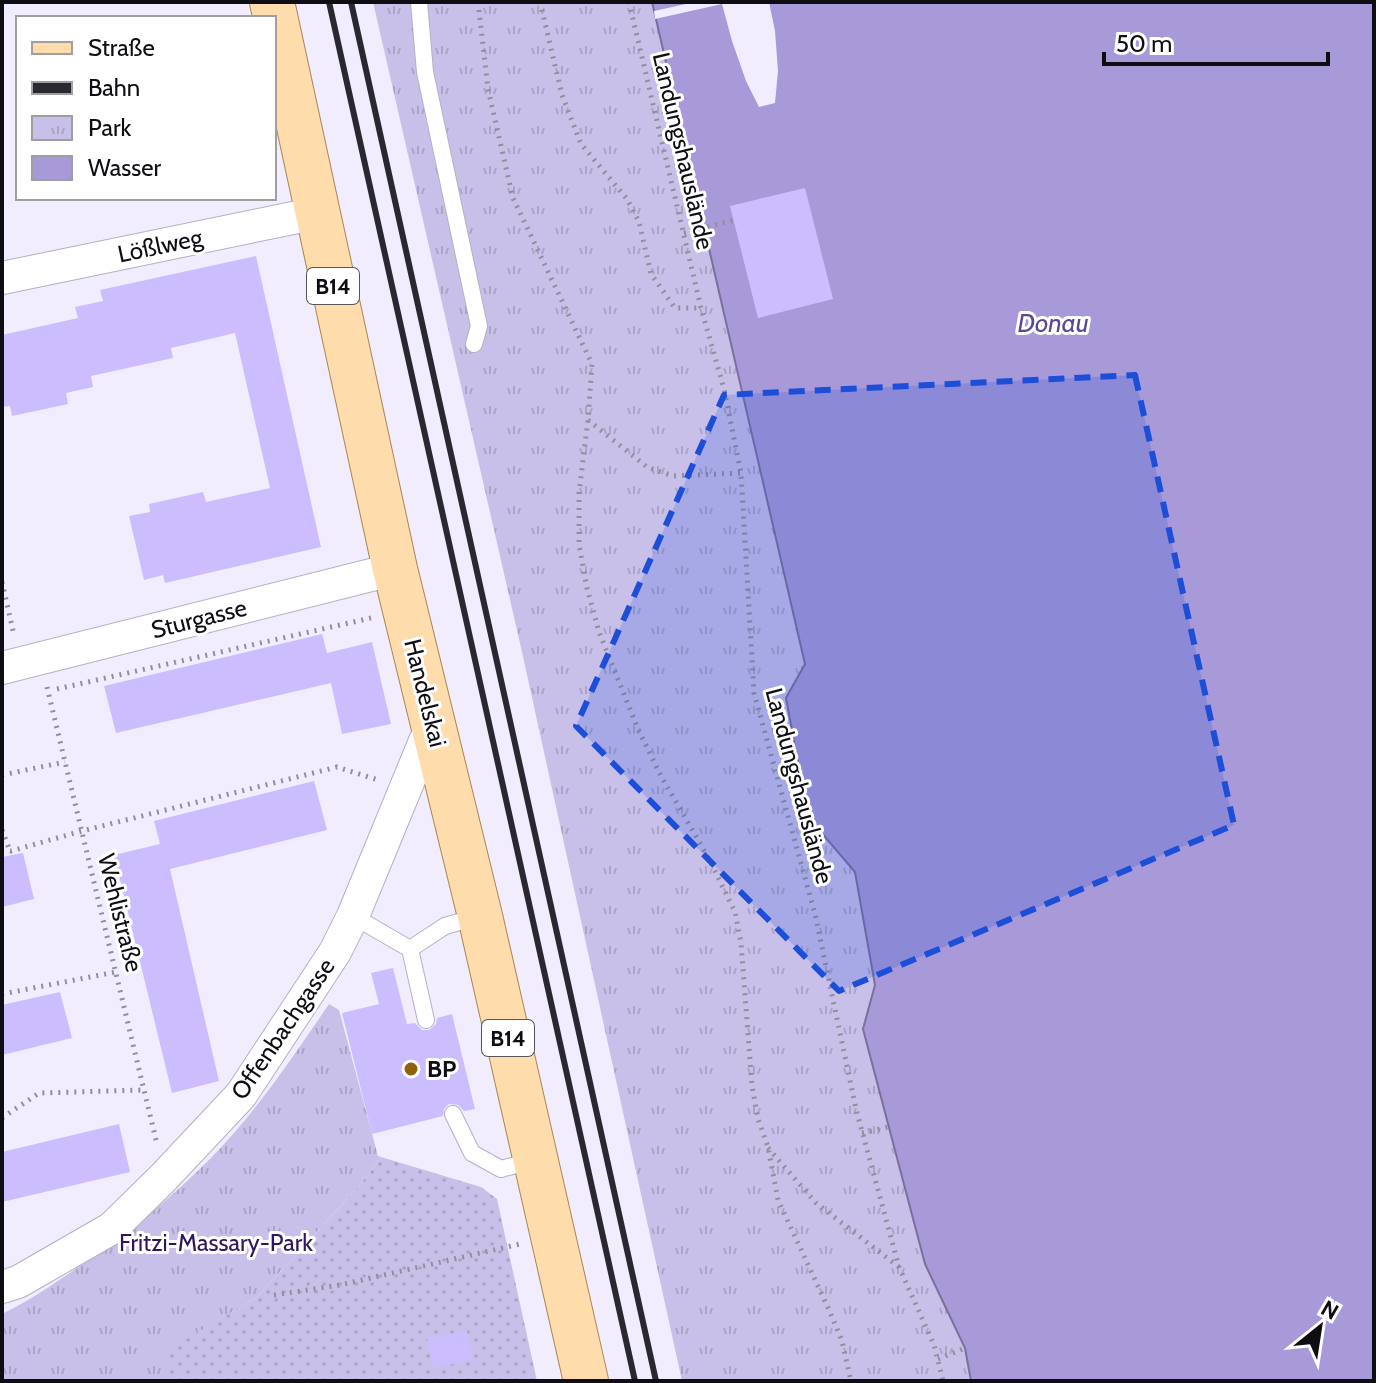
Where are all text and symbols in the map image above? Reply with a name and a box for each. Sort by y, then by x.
legend [16,16,276,200]
scale bar [1104,16,1328,66]
text: 50 m [1116,29,1172,58]
text: Straße [88,33,155,62]
street label: Landungshauslände [647,49,720,252]
text: Bahn [88,73,140,102]
text: Park [88,113,131,142]
text: Wasser [88,153,161,182]
street label: Lößlweg [115,222,206,269]
road number: B14 [307,268,359,304]
water label: Donau [1018,307,1089,339]
street label: Sturgasse [148,593,250,644]
street label: Handelskai [398,636,453,750]
street label: Landungshauslände [759,685,840,887]
street label: Wehlistraße [92,851,149,975]
street label: Offenbachgasse [225,953,340,1105]
road number: B14 [482,1020,534,1056]
place label: BP [427,1054,456,1083]
marker: BP [402,1060,420,1078]
park label: Fritzi-Massary-Park [119,1228,313,1257]
north arrow [1280,1287,1360,1367]
text: N [1316,1295,1343,1326]

